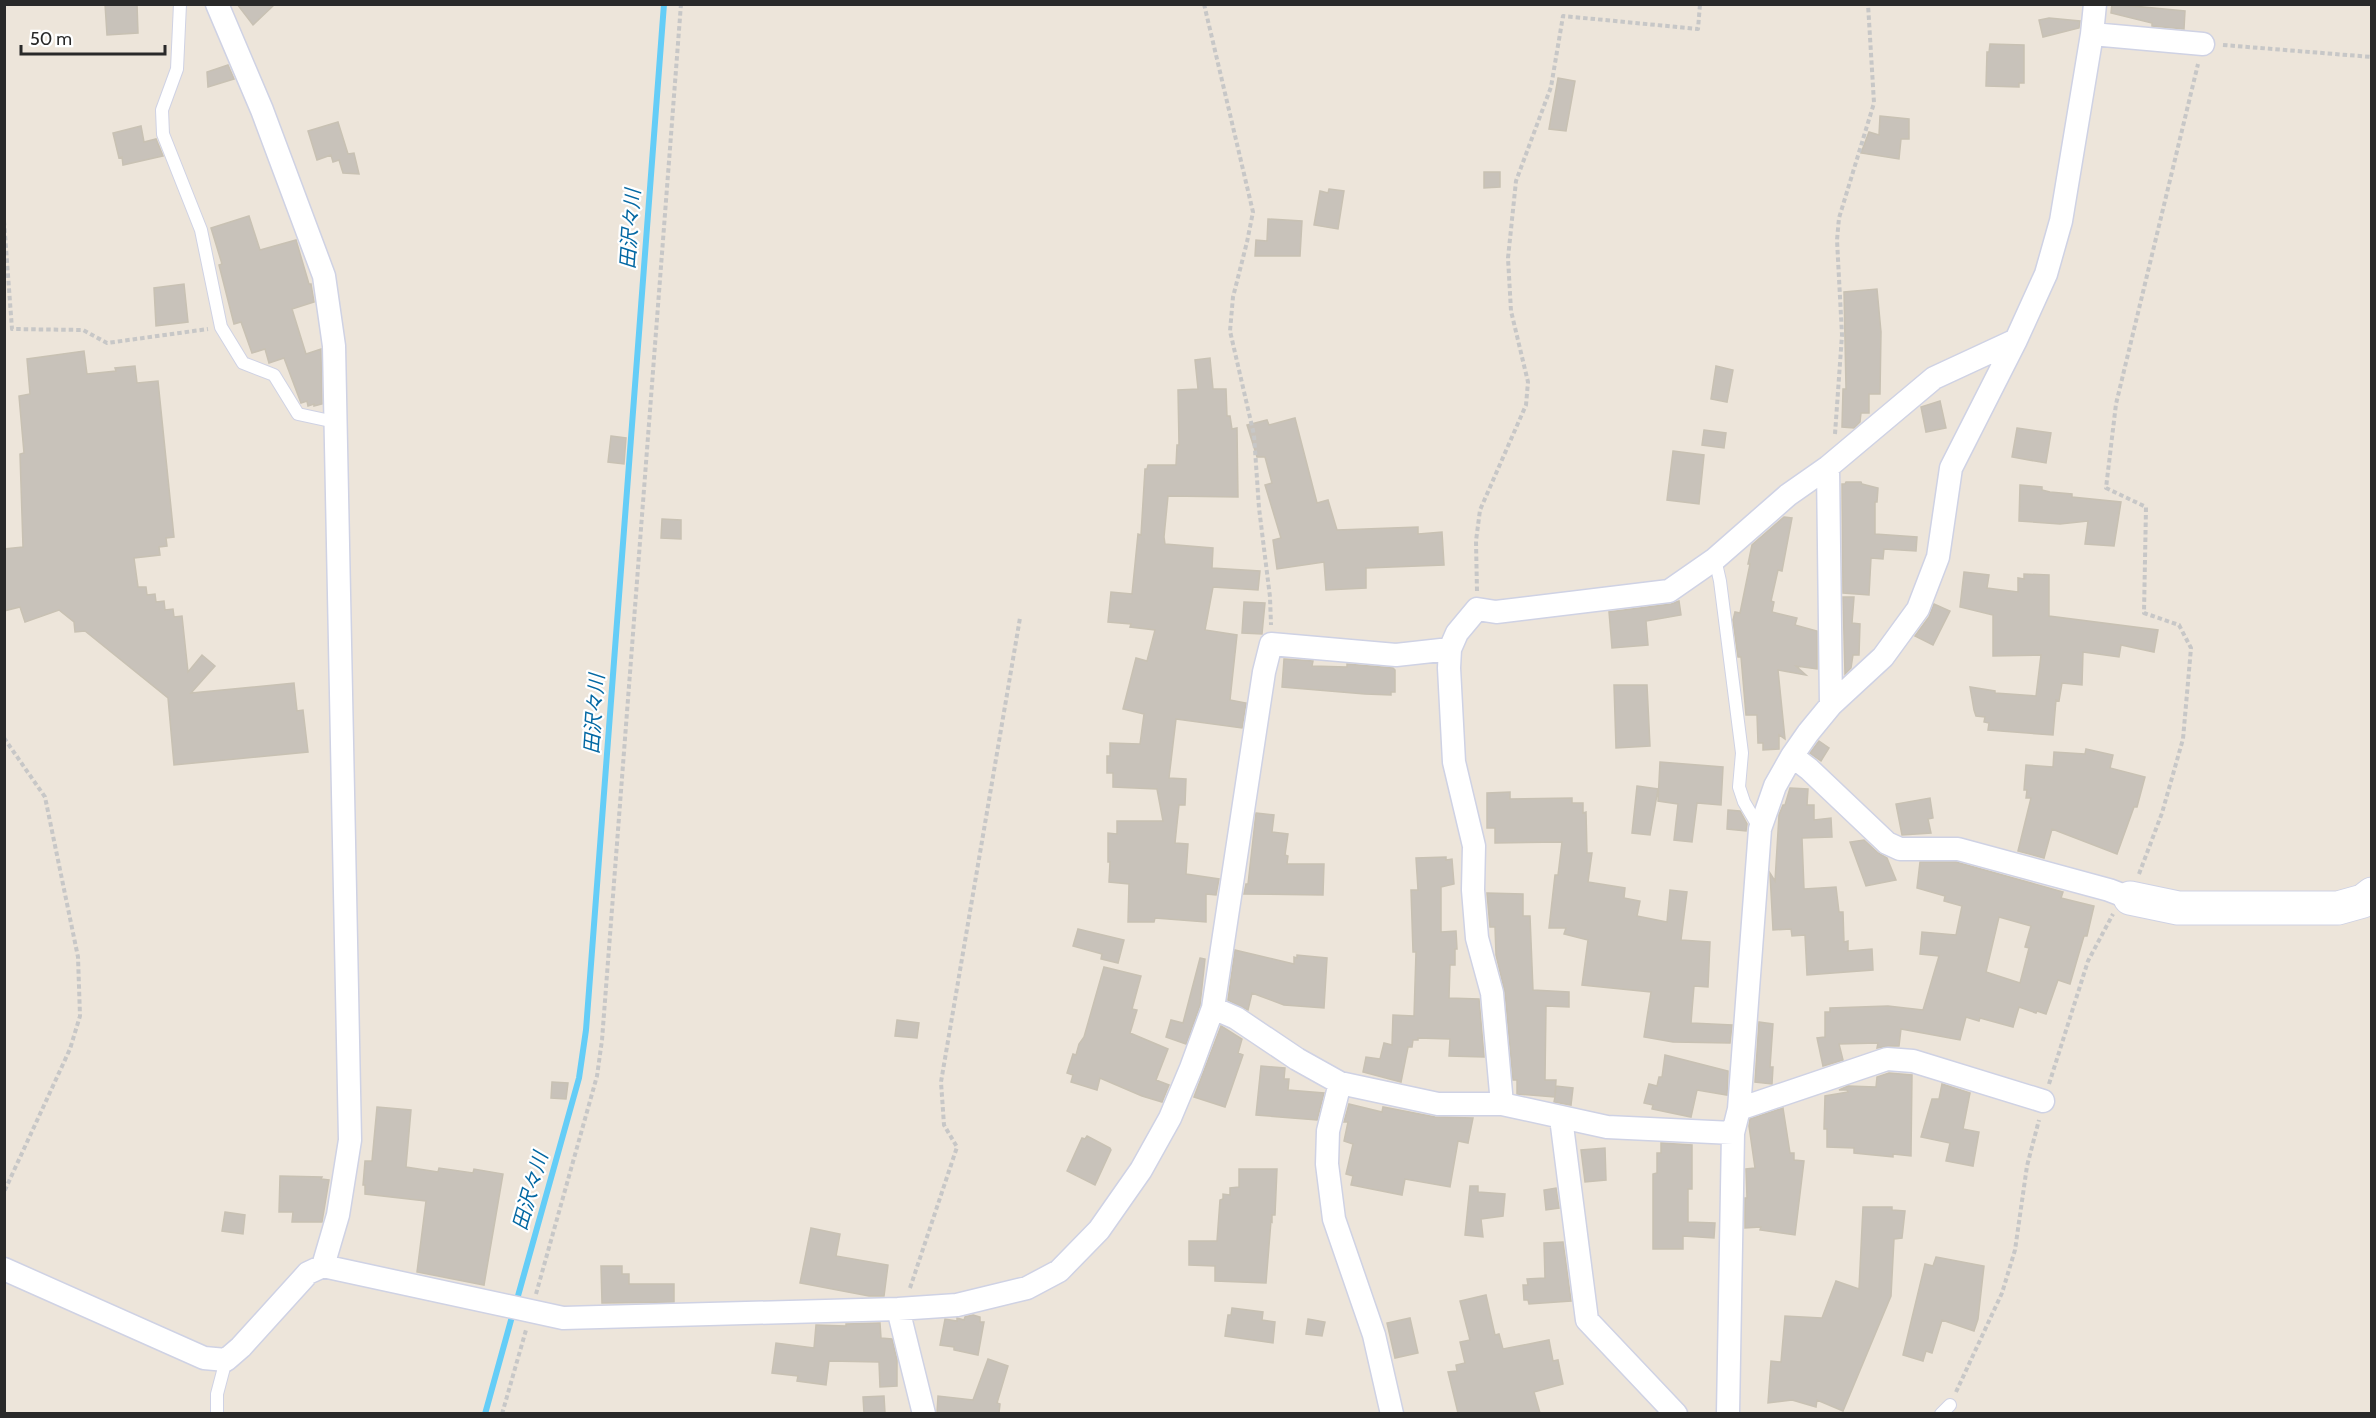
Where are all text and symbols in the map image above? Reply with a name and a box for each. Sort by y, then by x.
scale bar [21,18,165,56]
text: 50 m [30,28,72,50]
water label: 田沢々川 [615,186,645,270]
water label: 田沢々川 [579,671,609,755]
water label: 田沢々川 [507,1147,553,1233]

